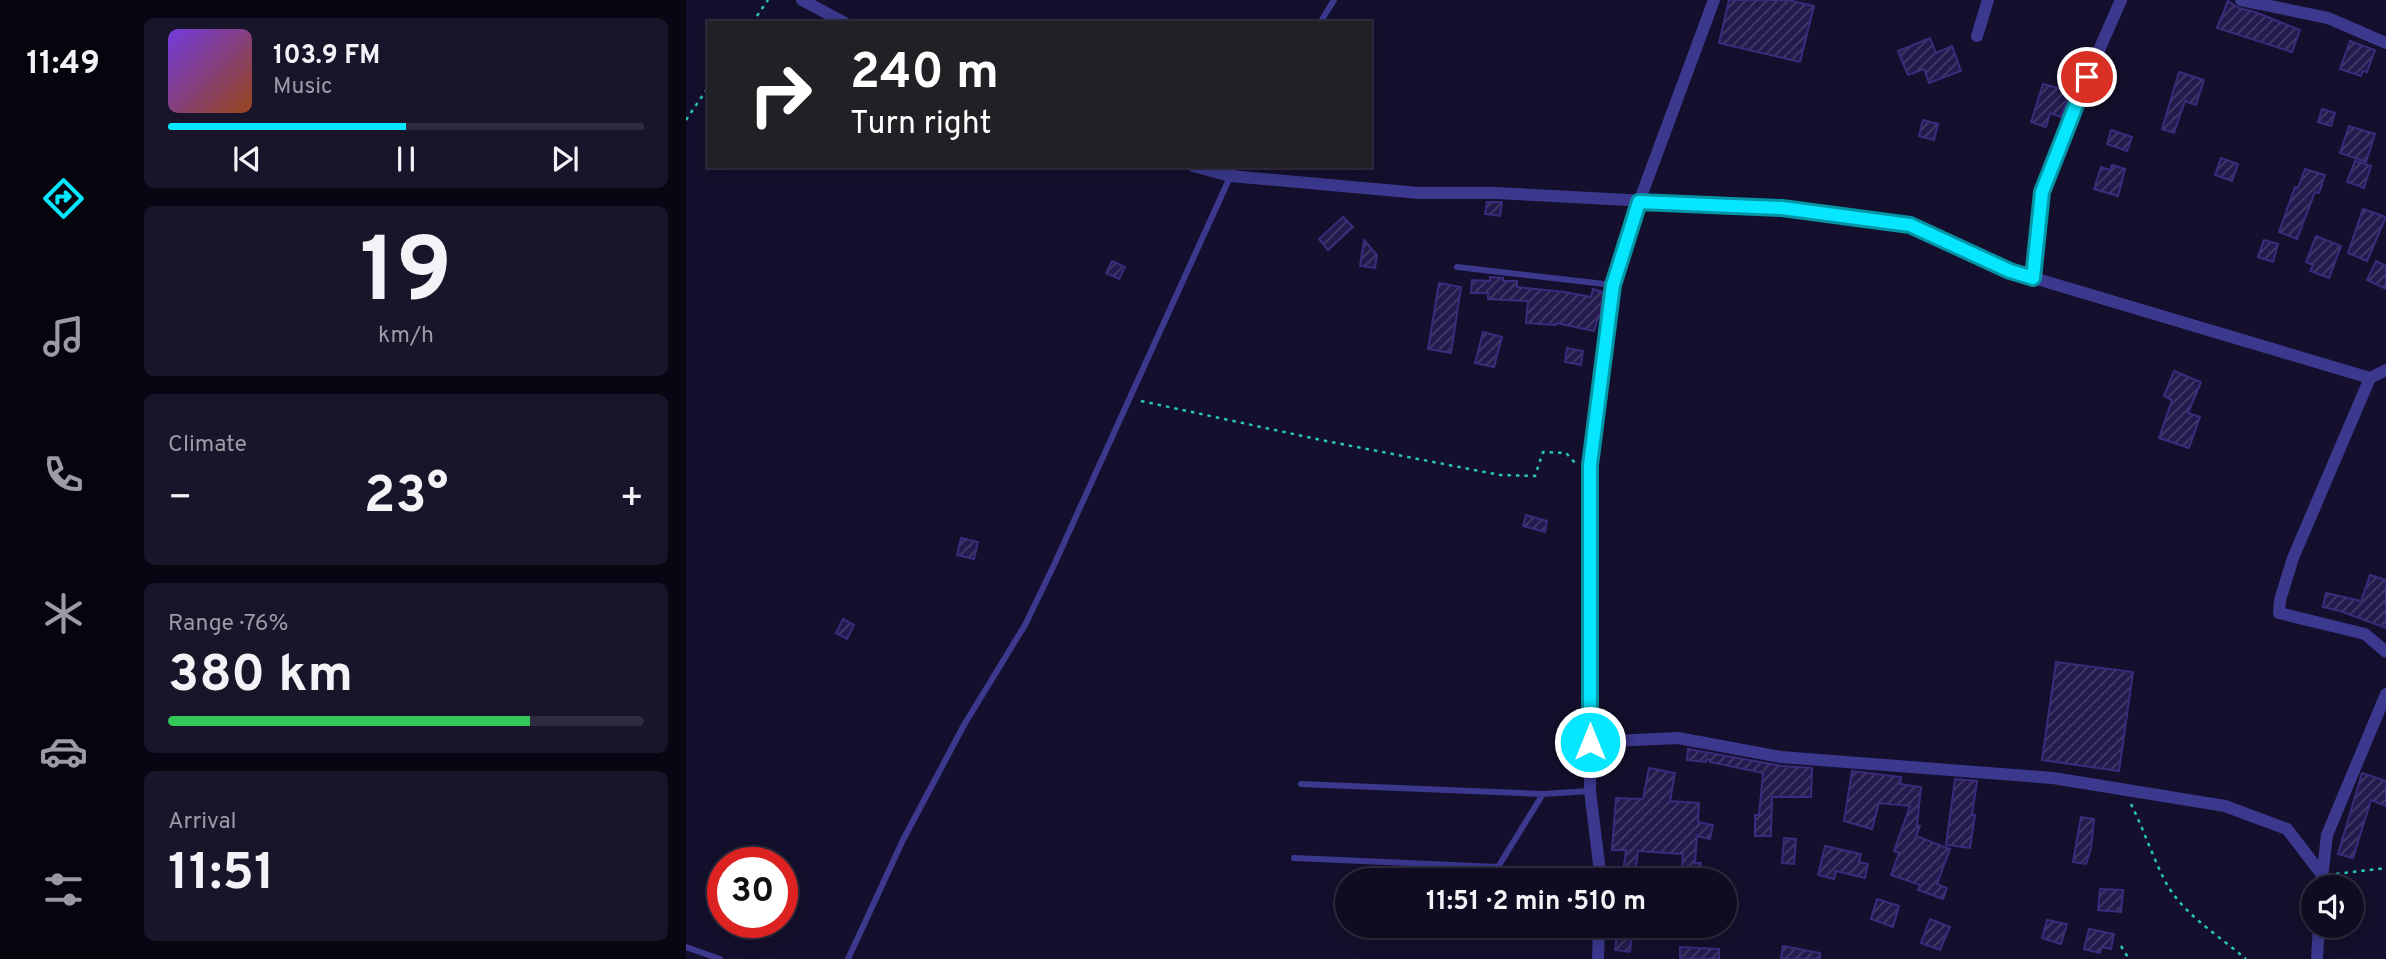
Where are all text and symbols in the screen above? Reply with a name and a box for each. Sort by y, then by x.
text: 103.9 FM [273,40,380,73]
text: 240 m [850,44,999,106]
text: 11:49 [26,45,100,85]
pin [2057,47,2117,107]
icon: right [735,49,826,140]
icon: arrive [2068,58,2106,96]
text: Music [273,73,333,102]
text: Turn right [850,105,992,145]
icon: previous [228,140,266,178]
icon: pause [387,140,425,178]
icon: next [546,140,584,178]
icon: directions [39,174,88,223]
text: 19 [360,219,452,334]
icon: music [39,312,88,361]
text: km/h [378,322,434,351]
text: Climate [168,431,247,460]
icon: phone [39,450,88,499]
text: 23° [364,465,448,531]
text: − [168,475,193,524]
text: + [619,475,644,524]
icon: climate [39,589,88,638]
text: Range · 76% [168,610,288,639]
text: 380 km [168,644,353,710]
position arrow [1553,705,1627,779]
icon: car [39,727,88,776]
text: Arrival [168,808,237,837]
text: 11:51 [168,842,275,908]
speed limit sign: 30 [707,847,798,938]
icon: filters [39,865,88,914]
map controls [2301,875,2364,938]
button: sound [2301,875,2364,938]
text: 11:51 · 2 min · 510 m [1426,886,1646,919]

